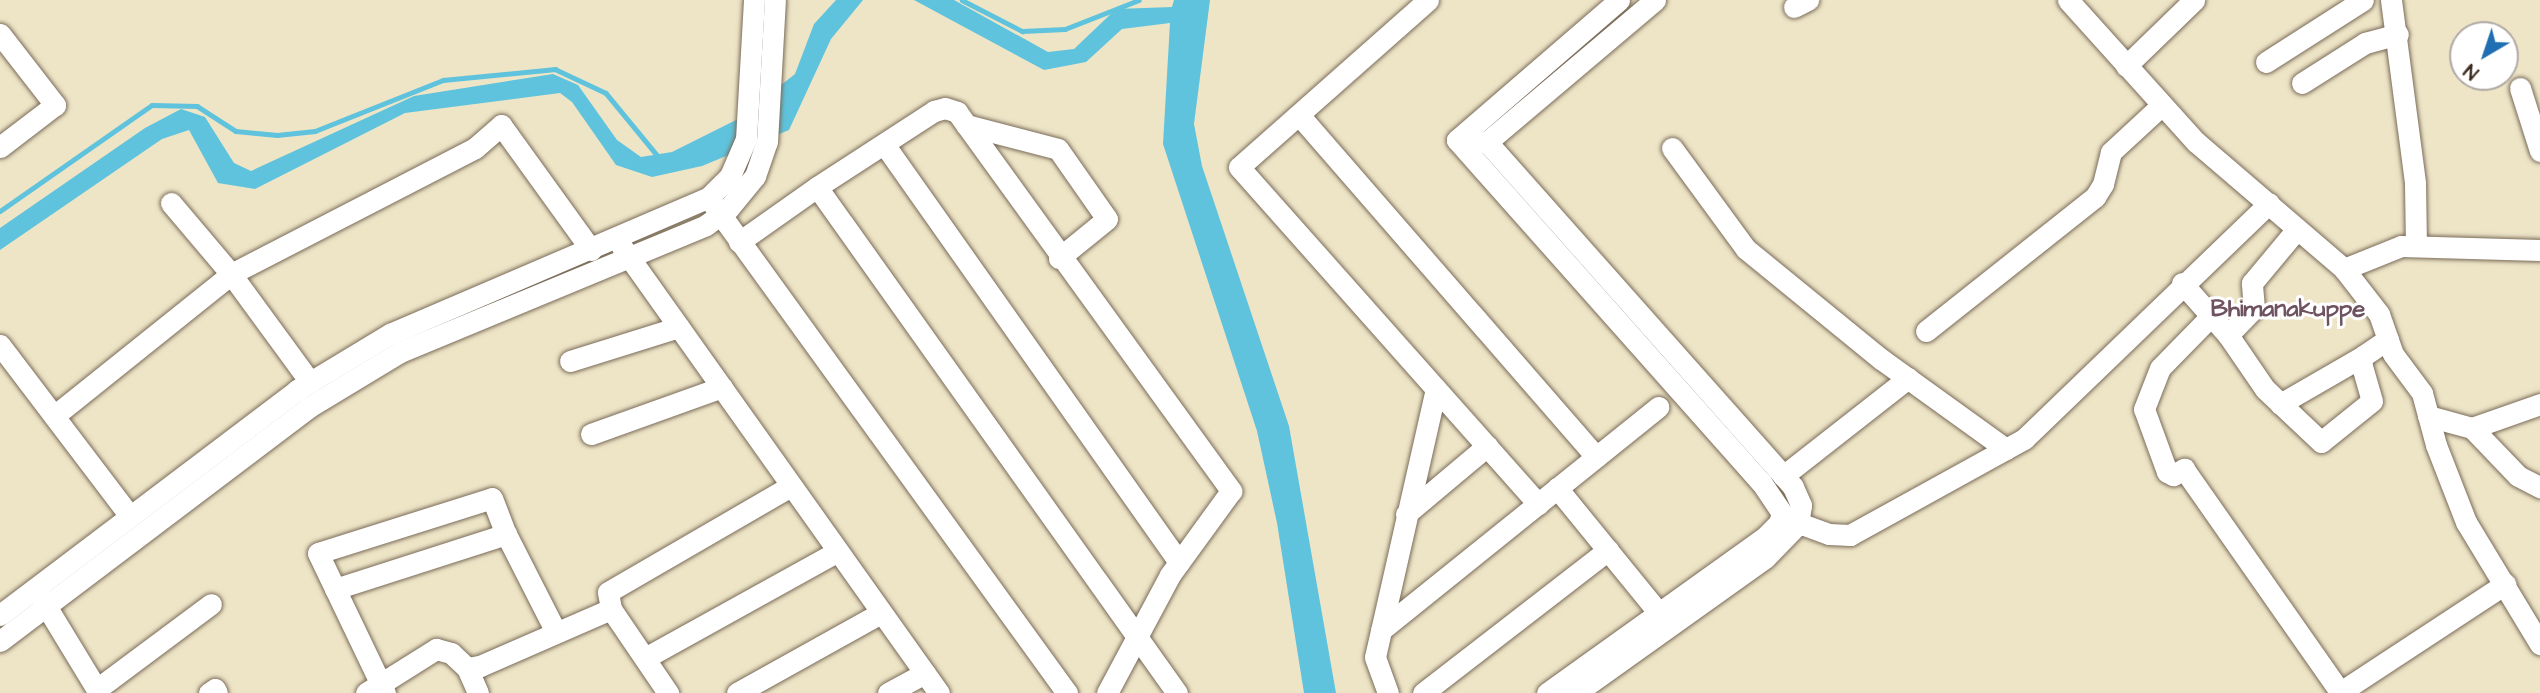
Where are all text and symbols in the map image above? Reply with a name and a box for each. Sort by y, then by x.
north arrow [2449,21,2519,91]
text: N [2459,57,2485,85]
district label: Bhimanakuppe [2211,296,2365,324]

